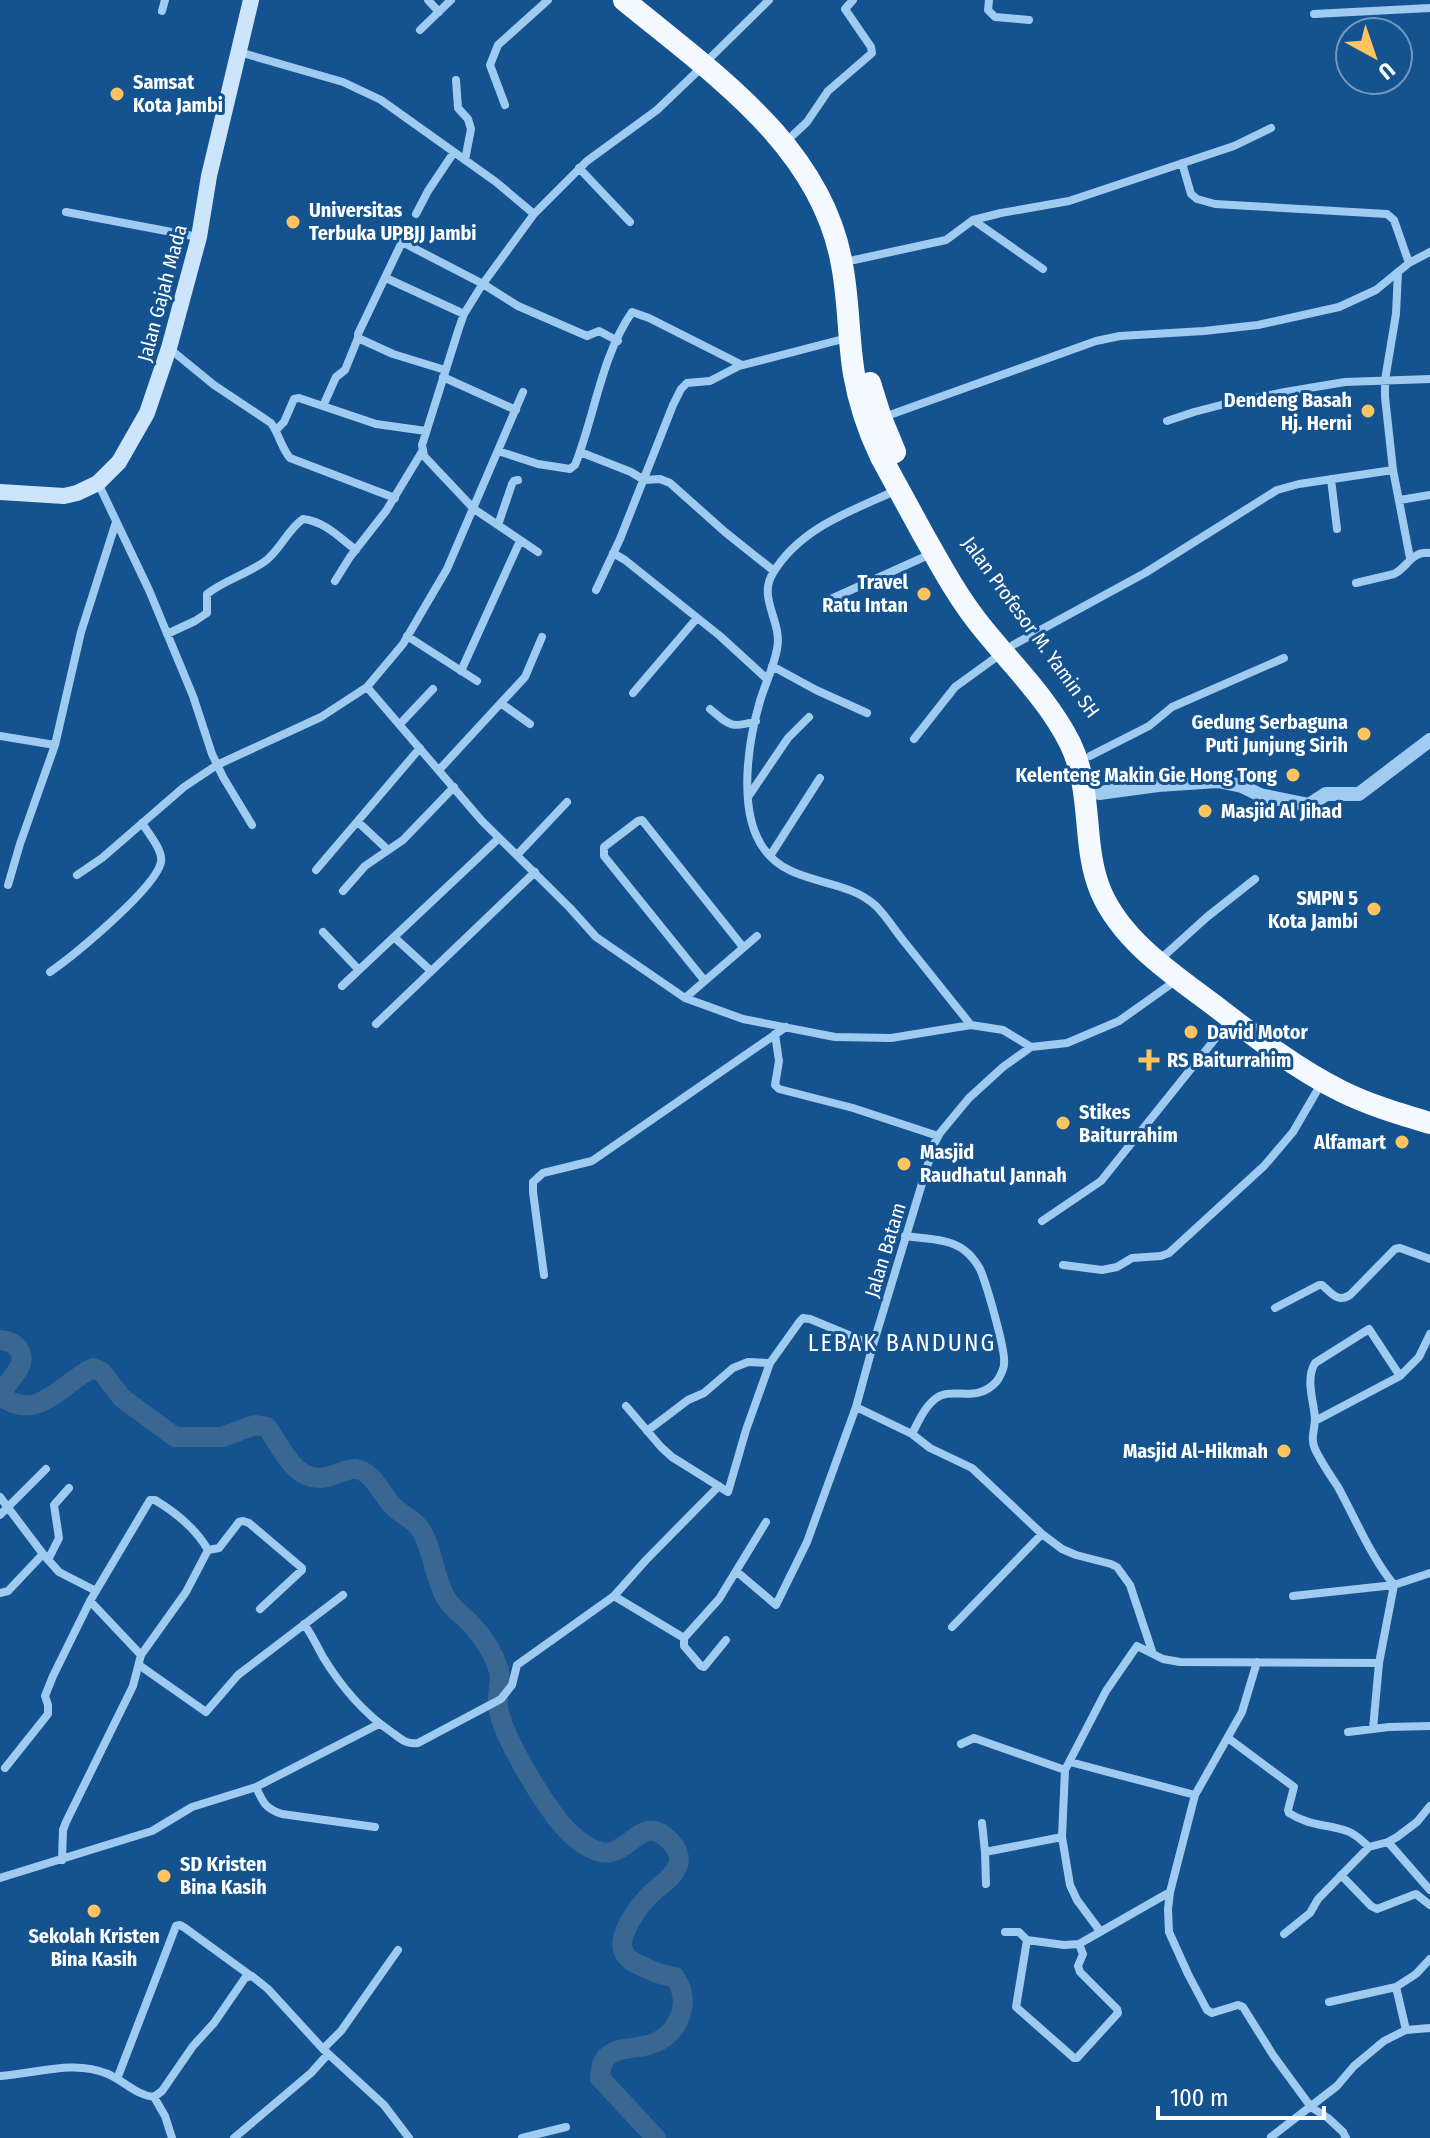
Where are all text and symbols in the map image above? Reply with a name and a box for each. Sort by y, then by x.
north arrow [1334,16,1414,96]
text: U [1373,56,1400,85]
place label: Samsat Kota Jambi [133,70,223,117]
marker: Samsat Kota Jambi [108,85,126,103]
place label: Universitas Terbuka UPBJJ Jambi [309,198,477,245]
marker: Universitas Terbuka UPBJJ Jambi [284,213,302,231]
street label: Jalan Gajah Mada [132,222,192,364]
place label: Dendeng Basah Hj. Herni [1224,388,1352,435]
marker: Dendeng Basah Hj. Herni [1359,402,1377,420]
street label: Jalan Profesor M. Yamin SH [957,532,1105,722]
place label: Travel Ratu Intan [822,570,909,617]
marker: Travel Ratu Intan [915,585,933,603]
place label: Gedung Serbaguna Puti Junjung Sirih [1191,710,1348,757]
marker: Gedung Serbaguna Puti Junjung Sirih [1355,725,1373,743]
place label: Kelenteng Makin Gie Hong Tong [1016,763,1277,787]
marker: Kelenteng Makin Gie Hong Tong [1284,766,1302,784]
place label: Masjid Al Jihad [1221,799,1342,823]
marker: Masjid Al Jihad [1196,802,1214,820]
place label: SMPN 5 Kota Jambi [1268,886,1358,933]
marker: SMPN 5 Kota Jambi [1365,900,1383,918]
place label: David Motor [1207,1020,1308,1044]
marker: David Motor [1182,1023,1200,1041]
place label: RS Baiturrahim [1167,1048,1291,1072]
marker: RS Baiturrahim [1138,1049,1160,1071]
place label: Stikes Baiturrahim [1079,1100,1178,1147]
marker: Stikes Baiturrahim [1054,1114,1072,1132]
place label: Alfamart [1313,1130,1387,1154]
marker: Alfamart [1393,1133,1411,1151]
place label: Masjid Raudhatul Jannah [920,1140,1067,1187]
marker: Masjid Raudhatul Jannah [895,1155,913,1173]
street label: Jalan Batam [859,1200,911,1300]
district label: LEBAK BANDUNG [808,1329,996,1357]
place label: Masjid Al-Hikmah [1123,1439,1268,1463]
marker: Masjid Al-Hikmah [1275,1442,1293,1460]
place label: SD Kristen Bina Kasih [180,1852,267,1899]
marker: SD Kristen Bina Kasih [155,1867,173,1885]
marker: Sekolah Kristen Bina Kasih [85,1902,103,1920]
place label: Sekolah Kristen Bina Kasih [28,1924,160,1971]
scale bar [1158,2070,1324,2120]
text: 100 m [1170,2084,1228,2112]

